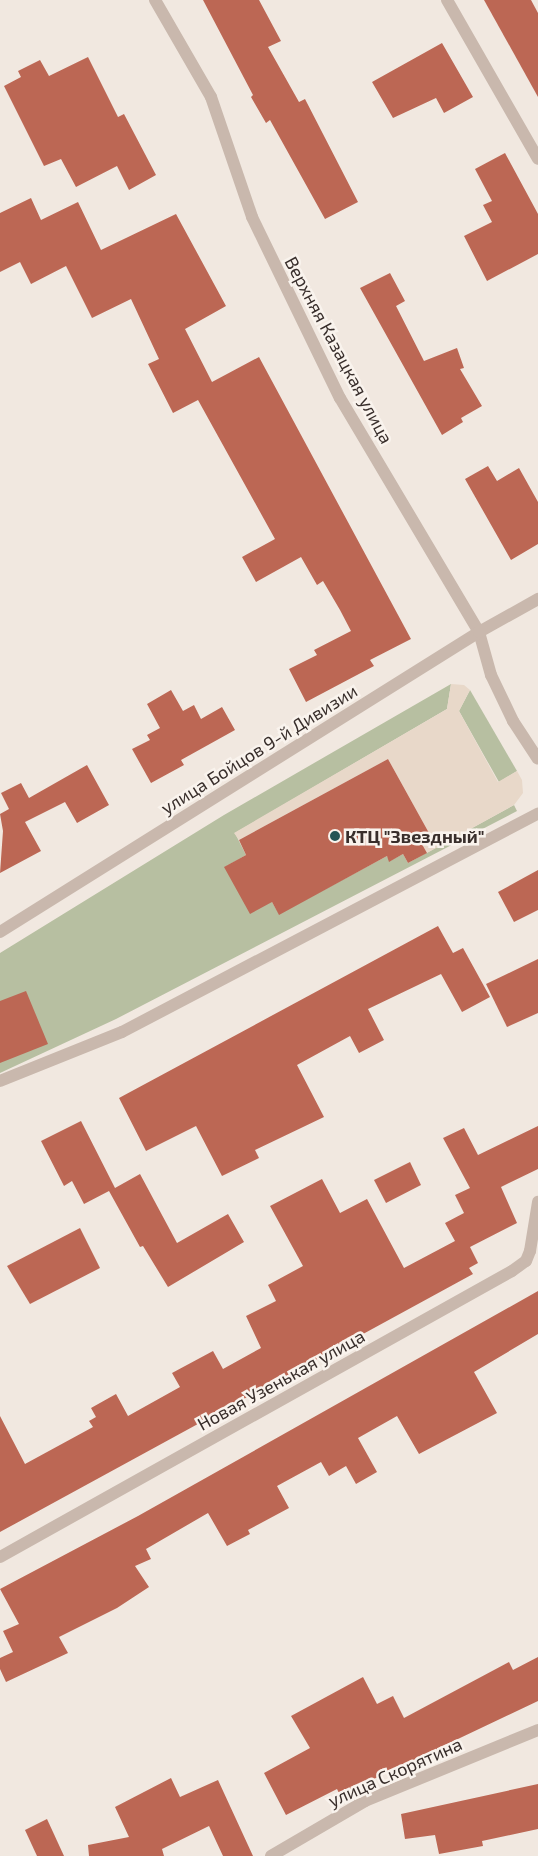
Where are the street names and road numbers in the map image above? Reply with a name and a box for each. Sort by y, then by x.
street label: Верхняя Казацкая улица [280,253,398,447]
street label: улица Бойцов 9-й Дивизии [157,680,361,818]
street label: Новая Узенькая улица [194,1325,368,1435]
street label: улица Скорятина [325,1733,465,1811]

